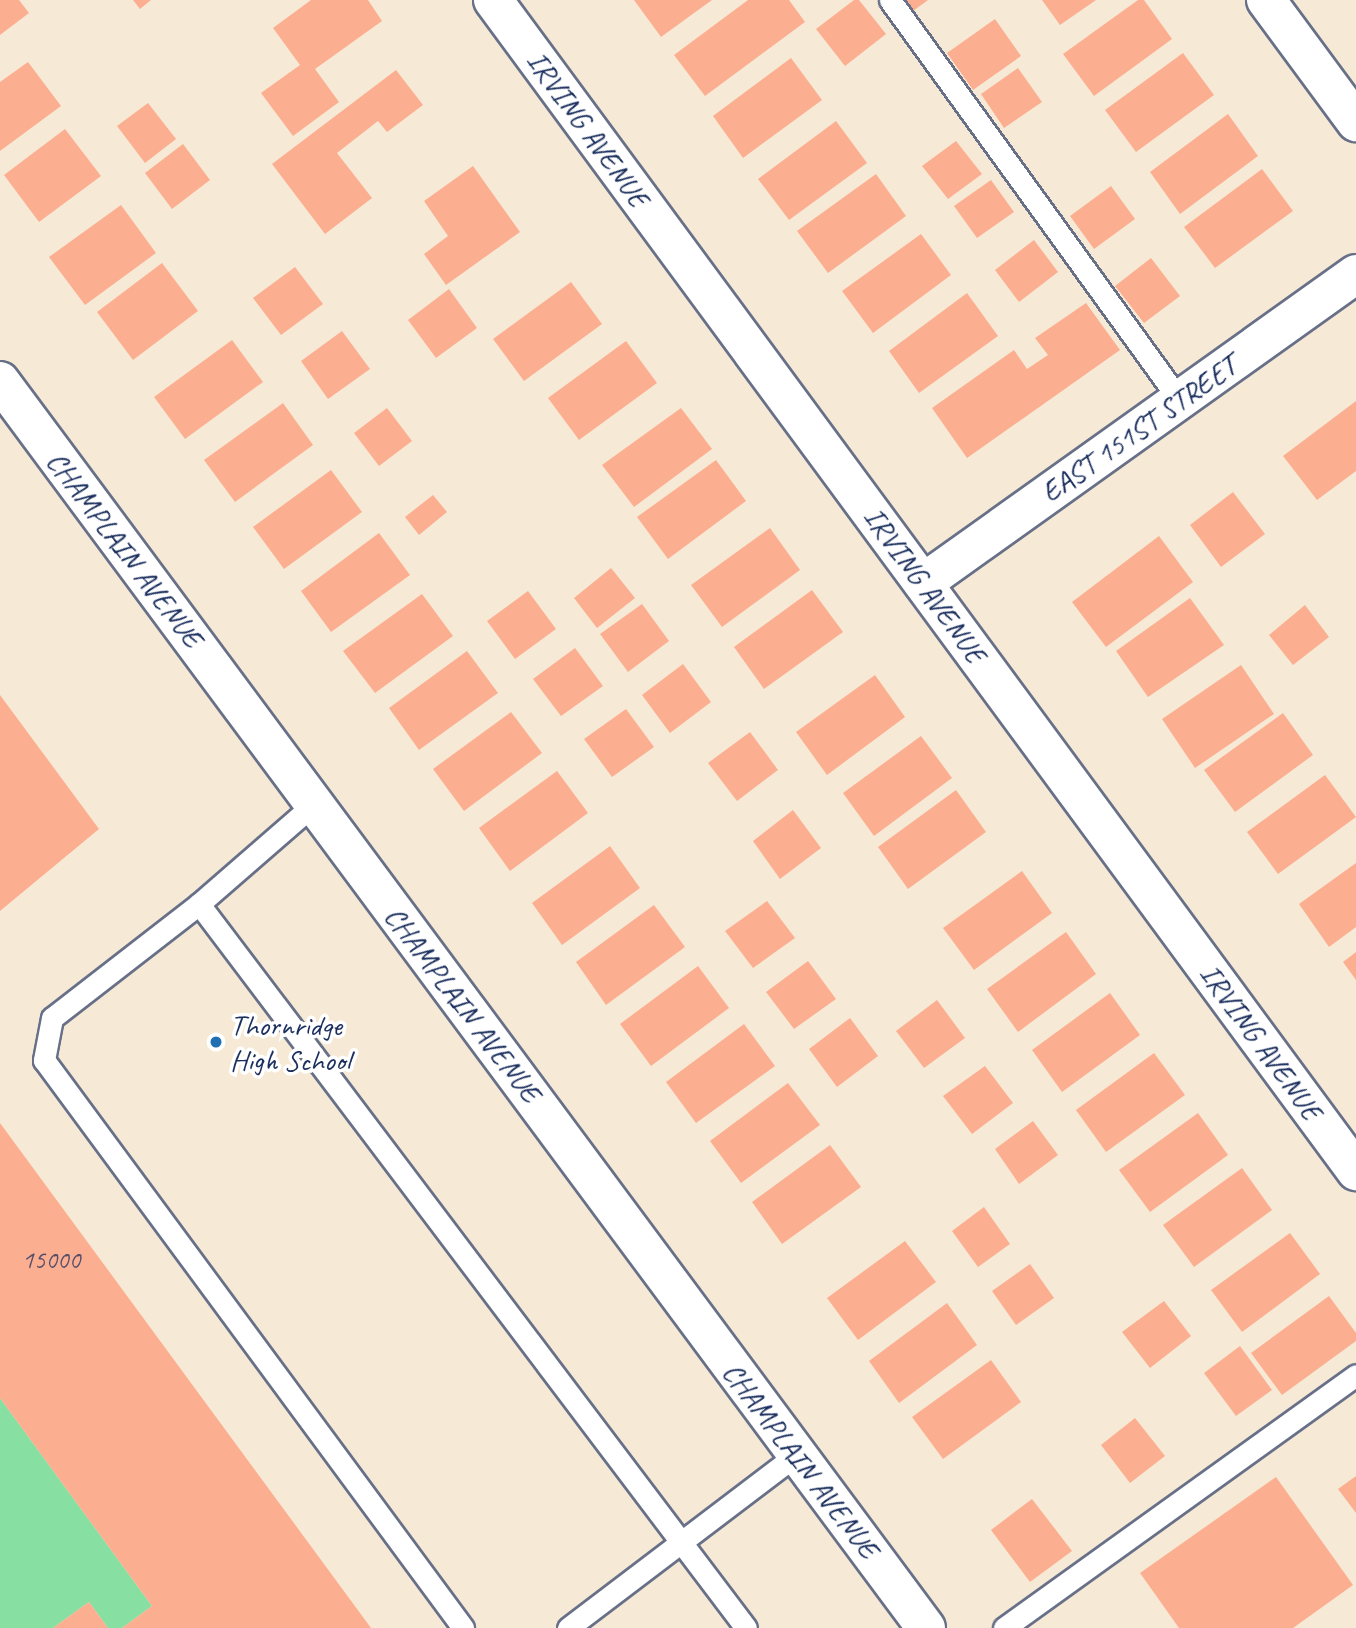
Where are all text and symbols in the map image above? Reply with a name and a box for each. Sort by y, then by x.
street label: IRVING AVENUE [519,43,657,215]
street label: EAST 151ST STREET [1034,348,1244,510]
street label: CHAMPLAIN AVENUE [39,444,211,654]
street label: IRVING AVENUE [856,499,994,671]
street label: CHAMPLAIN AVENUE [377,899,549,1109]
street label: IRVING AVENUE [1192,956,1330,1128]
place label: Thornridge High School [230,1007,349,1078]
marker: Thornridge High School [208,1034,224,1050]
house number: 15000 [22,1244,80,1276]
street label: CHAMPLAIN AVENUE [715,1355,887,1565]

